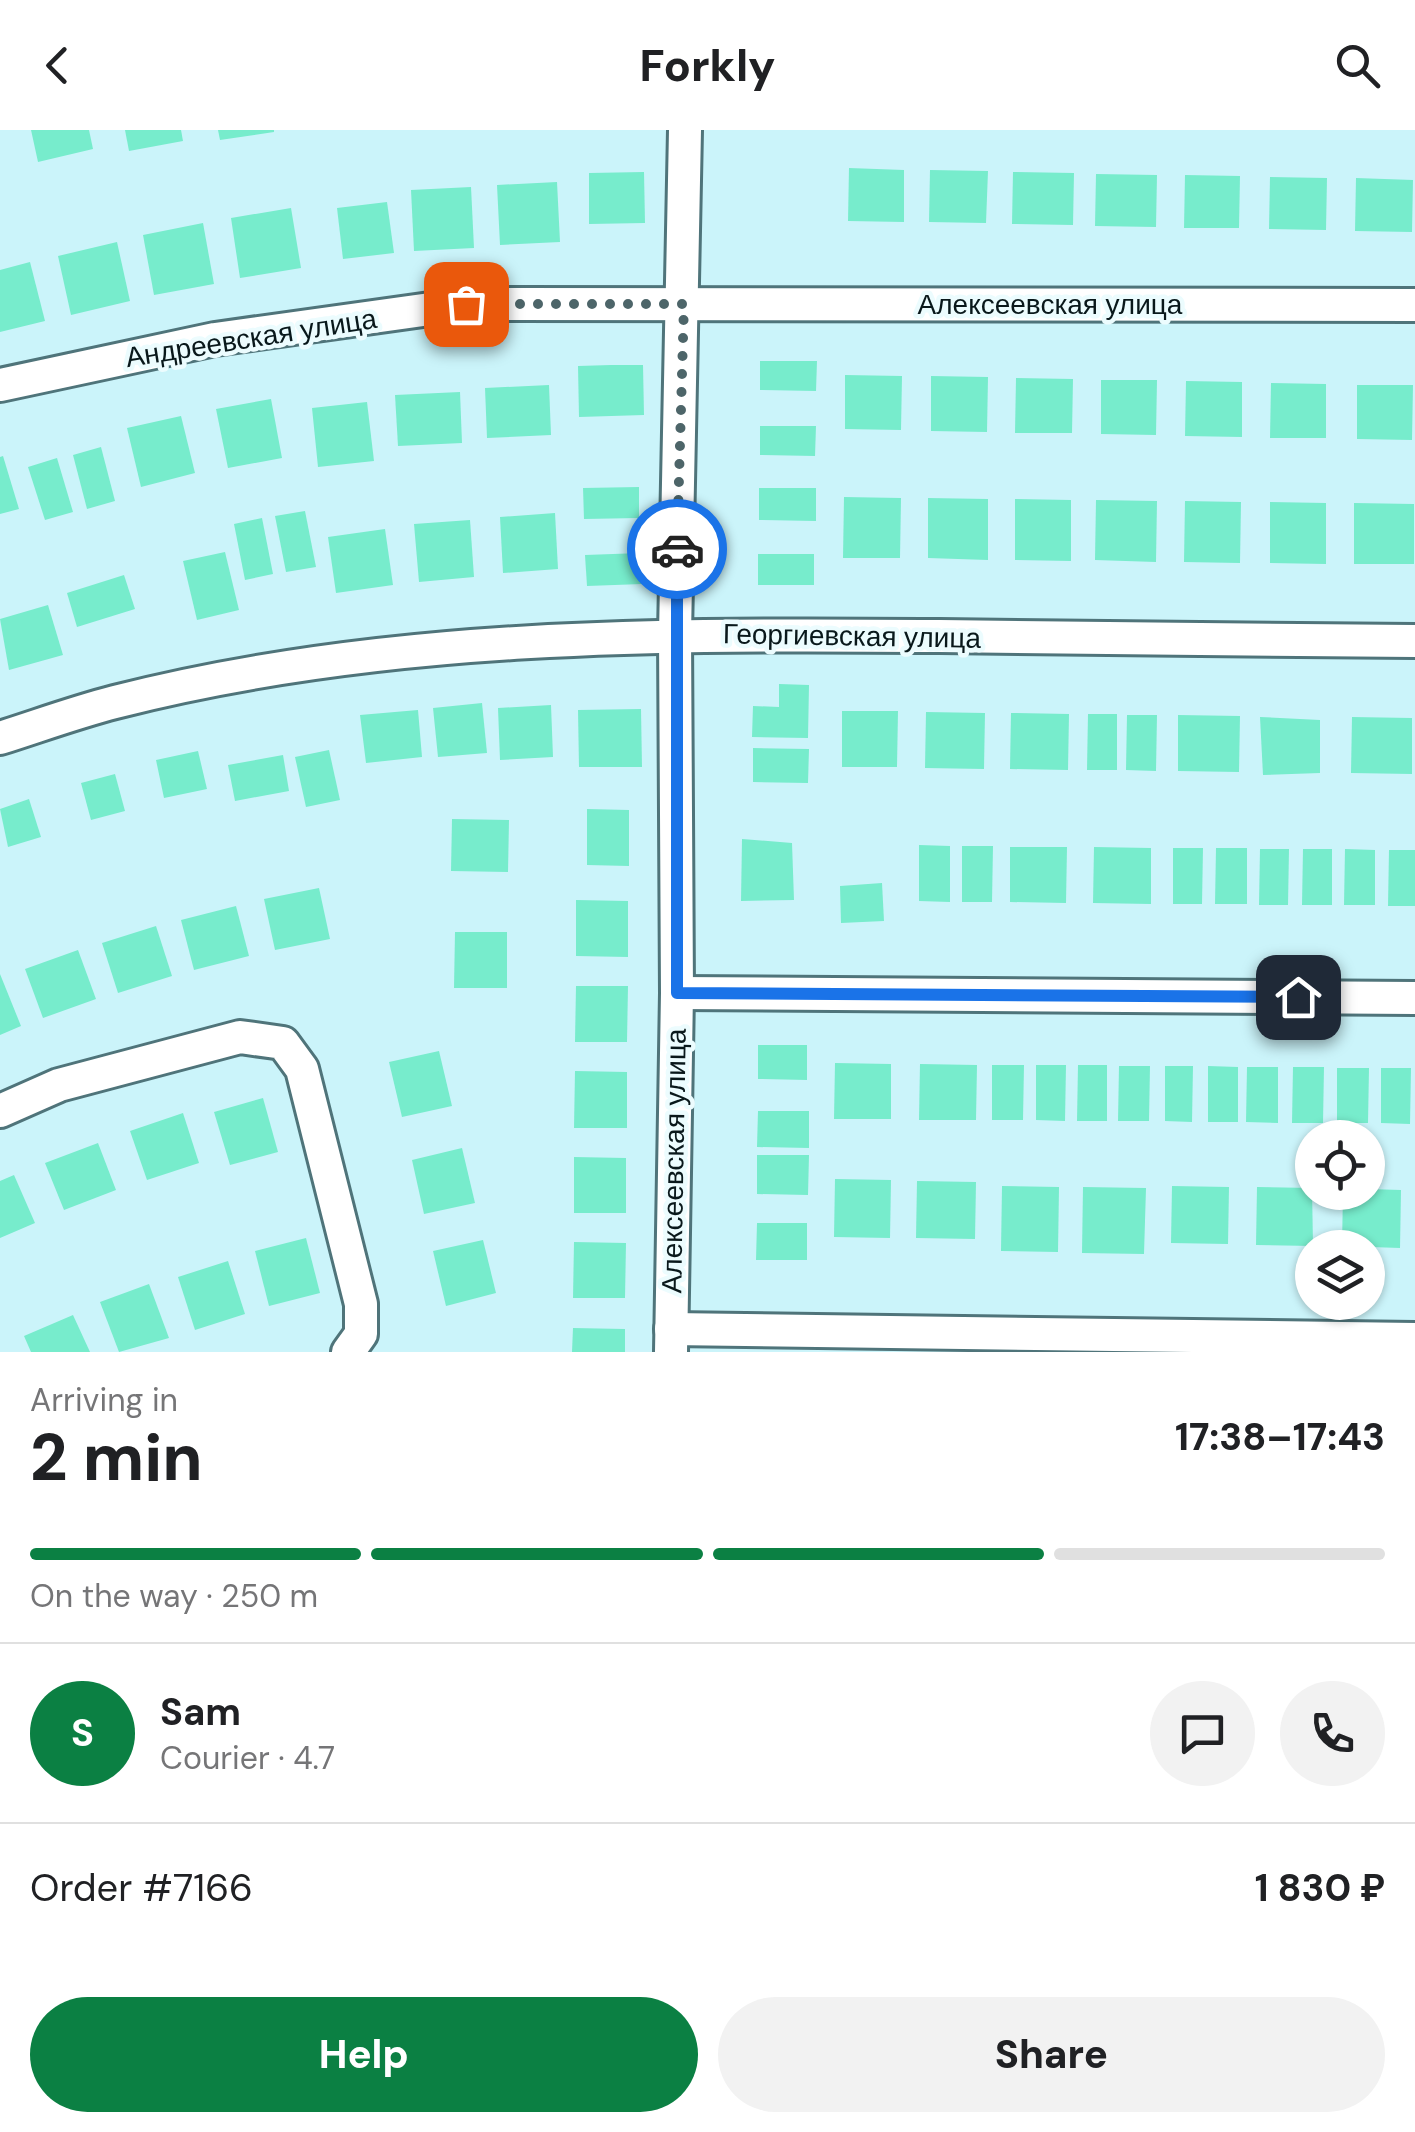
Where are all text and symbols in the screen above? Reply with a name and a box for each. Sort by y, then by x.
text: Forkly [640,36,776,95]
icon: back [30,38,85,93]
icon: search [1330,38,1385,93]
pin [424,262,509,347]
icon: bag [439,277,494,332]
street label: Алексеевская улица [918,286,1183,323]
street label: Андреевская улица [123,300,380,376]
courier [627,499,727,599]
icon: car [650,522,705,577]
street label: Георгиевская улица [723,615,982,657]
pin [1256,955,1341,1040]
icon: home [1271,970,1326,1025]
street label: Алексеевская улица [653,1028,695,1294]
map controls [1295,1120,1385,1320]
button: locate [1295,1120,1385,1210]
button: layers [1295,1230,1385,1320]
text: Arriving in [30,1379,178,1421]
text: 17:38–17:43 [1175,1412,1385,1462]
text: 2 min [30,1416,203,1500]
text: On the way · 250 m [30,1575,318,1617]
button: chat [1150,1681,1255,1786]
button: phone [1280,1681,1385,1786]
text: Sam [160,1687,241,1737]
text: S [71,1708,94,1758]
text: Courier · 4.7 [160,1737,335,1779]
text: Order #7166 [30,1863,253,1913]
text: 1 830 ₽ [1255,1863,1385,1913]
button: Help [30,1997,698,2112]
button: Share [718,1997,1385,2112]

